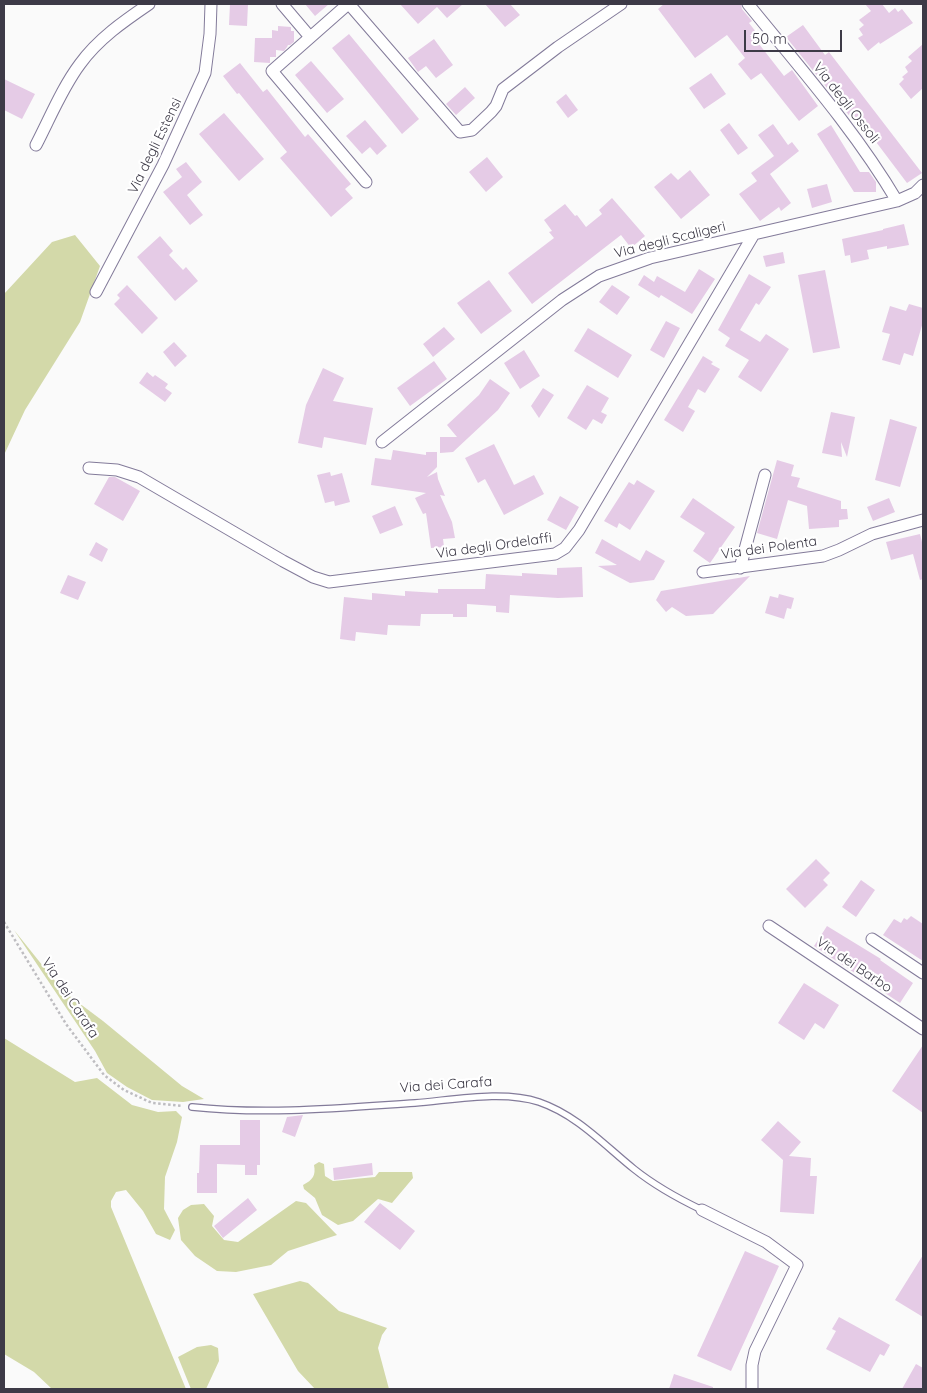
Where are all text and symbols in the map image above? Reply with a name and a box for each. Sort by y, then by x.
scale bar [747,20,844,52]
text: 50 m [752,29,787,48]
street label: Via degli Ossoli [809,59,883,147]
street label: Via degli Estensi [125,95,185,197]
street label: Via degli Scaligeri [613,218,727,262]
street label: Via degli Ordelaffi [435,530,553,562]
street label: Via dei Polenta [720,533,818,563]
street label: Via dei Barbo [813,934,895,996]
street label: Via dei Carafa [38,955,102,1041]
street label: Via dei Carafa [399,1073,493,1097]

